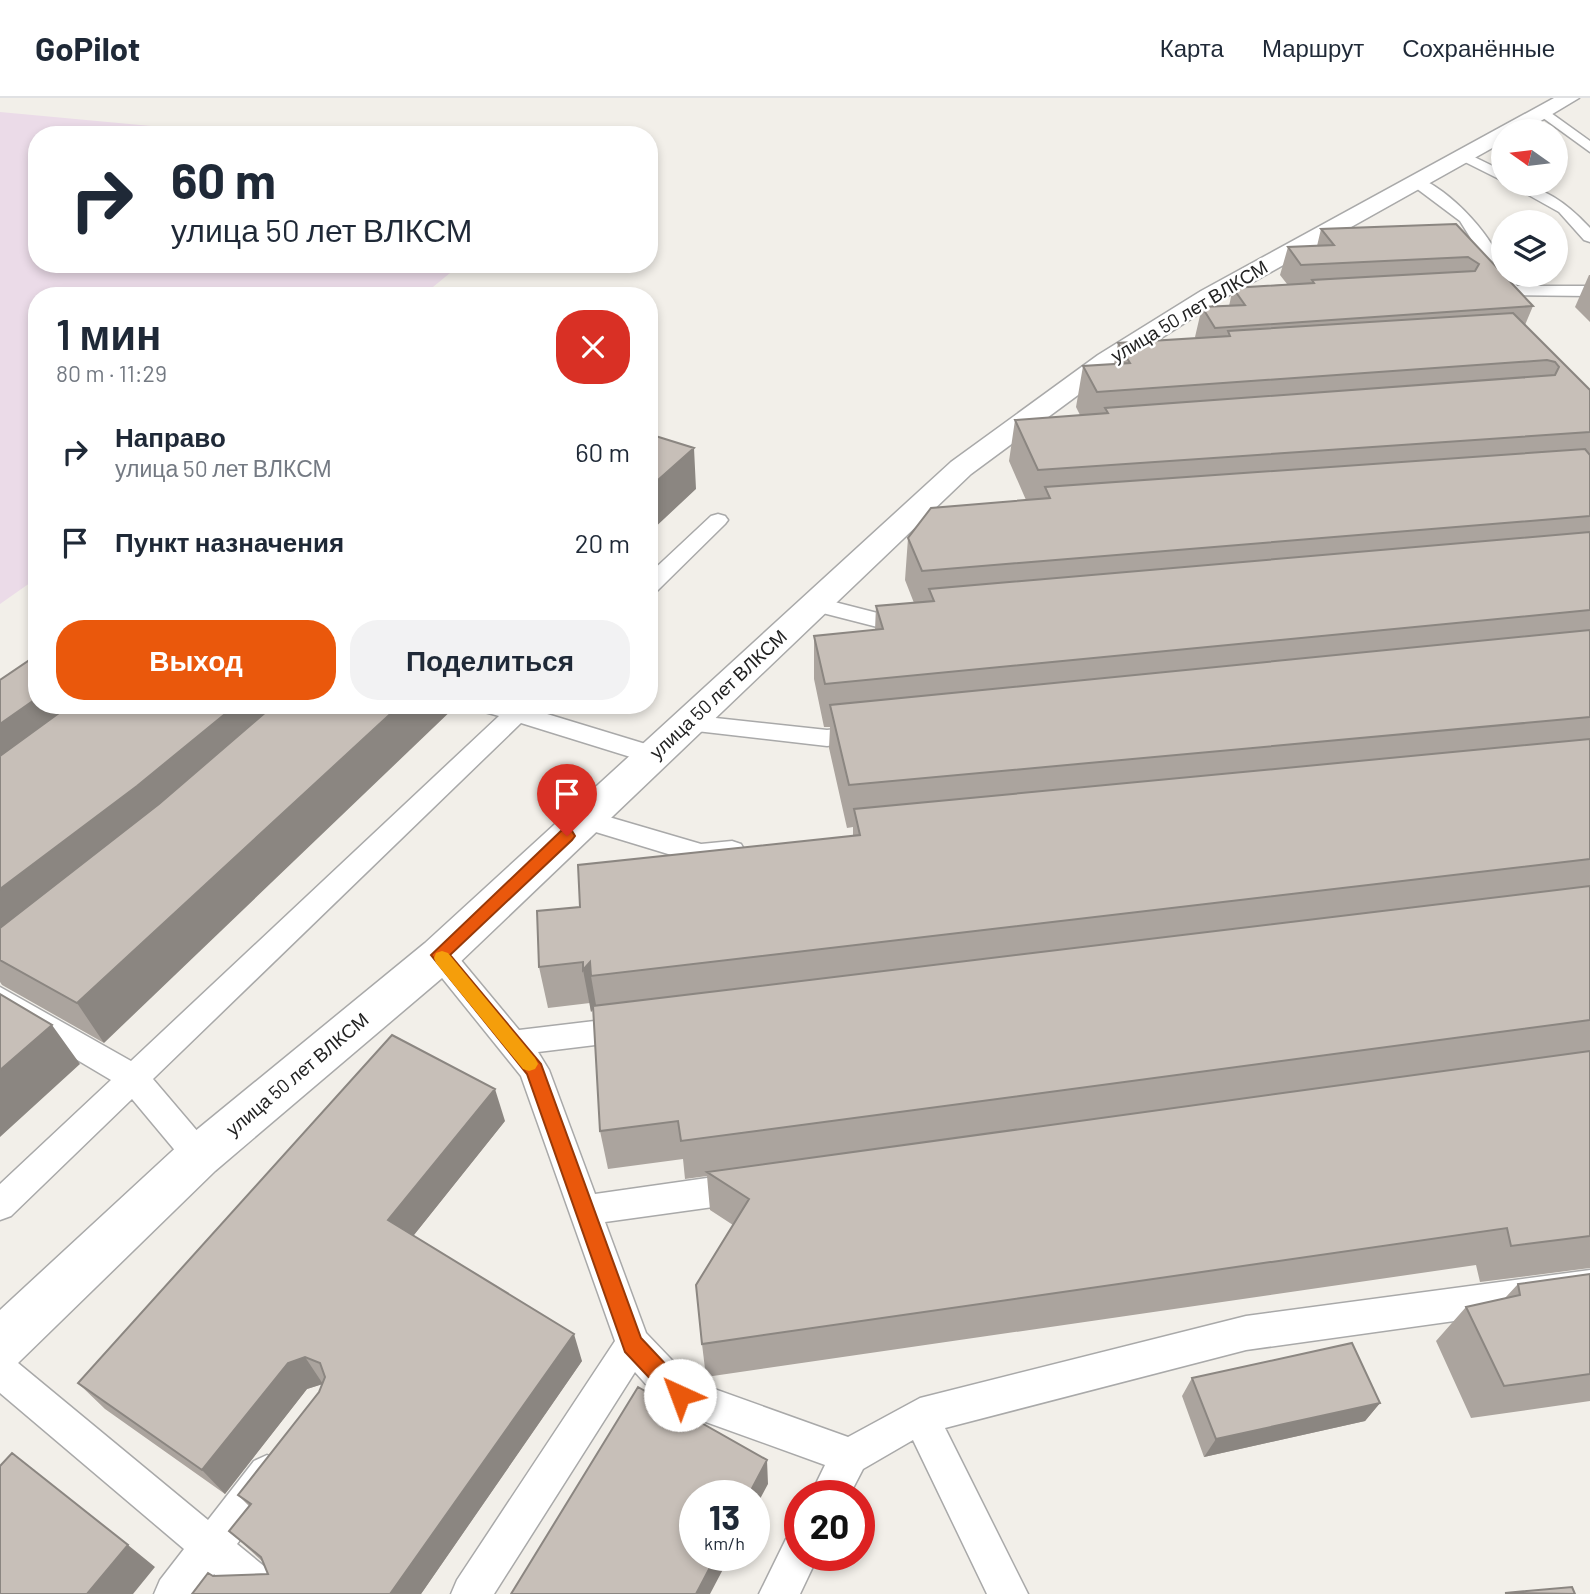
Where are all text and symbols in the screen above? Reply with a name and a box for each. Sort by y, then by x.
text: GoPilot [35,28,140,68]
text: Карта [1160,33,1224,62]
text: Маршрут [1262,33,1364,62]
text: Сохранённые [1402,33,1555,62]
north arrow [1491,119,1568,196]
map controls [1491,119,1568,287]
text: 60 m [171,150,276,209]
icon: right [56,154,147,245]
text: улица 50 лет ВЛКСМ [171,210,472,248]
button: layers [1491,210,1568,287]
street label: улица 50 лет ВЛКСМ [1106,255,1271,367]
text: 1 мин [56,308,161,358]
button: close [556,310,630,384]
text: 80 m · 11:29 [56,359,167,387]
text: Направо [115,421,226,452]
icon: right [56,433,94,471]
text: 60 m [575,436,630,467]
text: улица 50 лет ВЛКСМ [115,454,332,482]
icon: arrive [56,524,94,562]
text: Пункт назначения [115,526,344,557]
text: 20 m [575,527,630,558]
button: Выход [56,620,336,700]
button: Поделиться [350,620,630,700]
street label: улица 50 лет ВЛКСМ [644,624,791,763]
pin [537,764,597,836]
icon: arrive [548,775,586,813]
street label: улица 50 лет ВЛКСМ [221,1007,373,1140]
position arrow [643,1358,717,1432]
speed limit sign: 20 [784,1480,875,1571]
text: 13 [709,1495,740,1537]
text: km/h [704,1532,745,1554]

